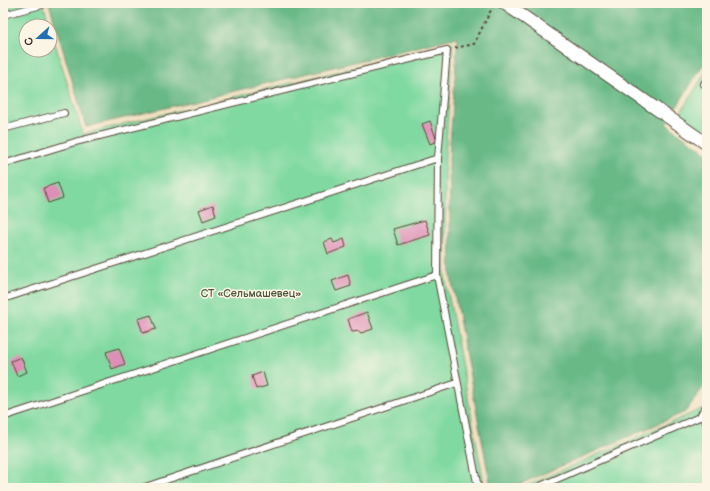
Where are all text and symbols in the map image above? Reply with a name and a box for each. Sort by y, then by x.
north arrow [18,18,58,58]
text: С [22,35,37,47]
park label: СТ «Сельмашевец» [201,287,301,300]

